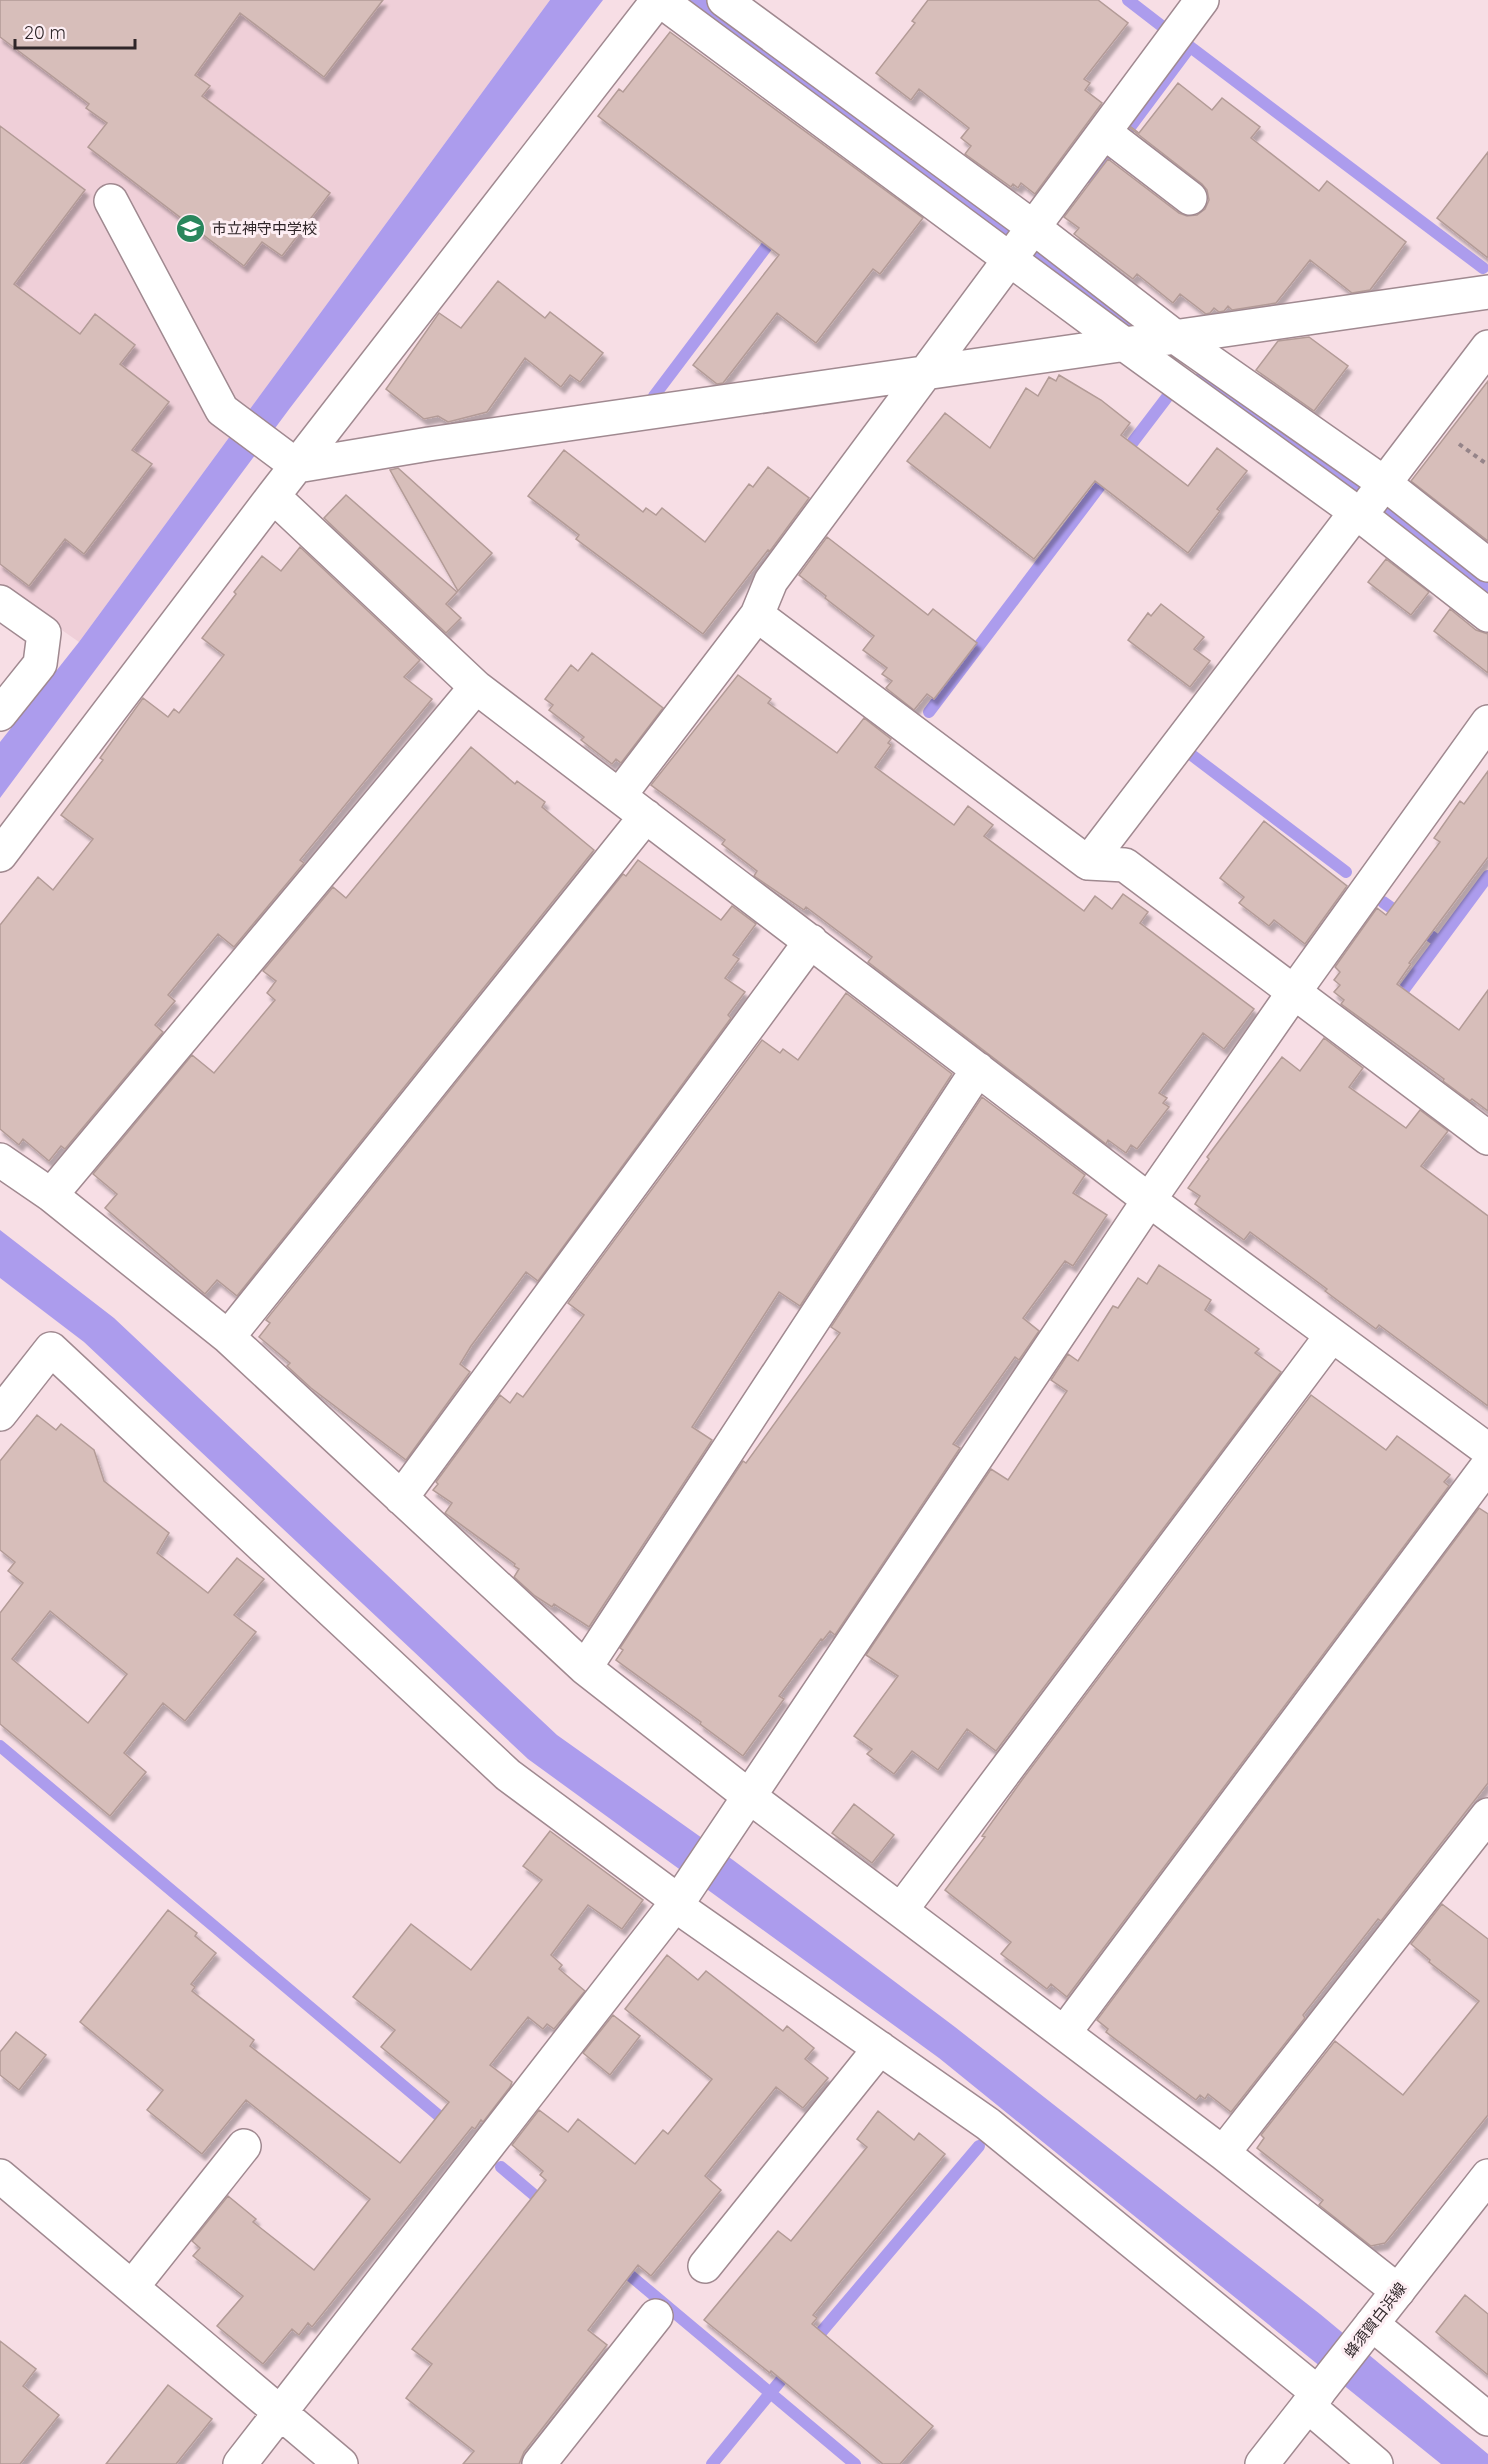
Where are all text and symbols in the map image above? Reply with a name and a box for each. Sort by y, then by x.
scale bar [15,12,135,50]
text: 20 m [24,21,66,44]
school or university icon: 市立神守中学校 [175,212,207,244]
place label: 市立神守中学校 [212,219,317,238]
street label: 蜂須賀白浜線 [1340,2279,1410,2361]

